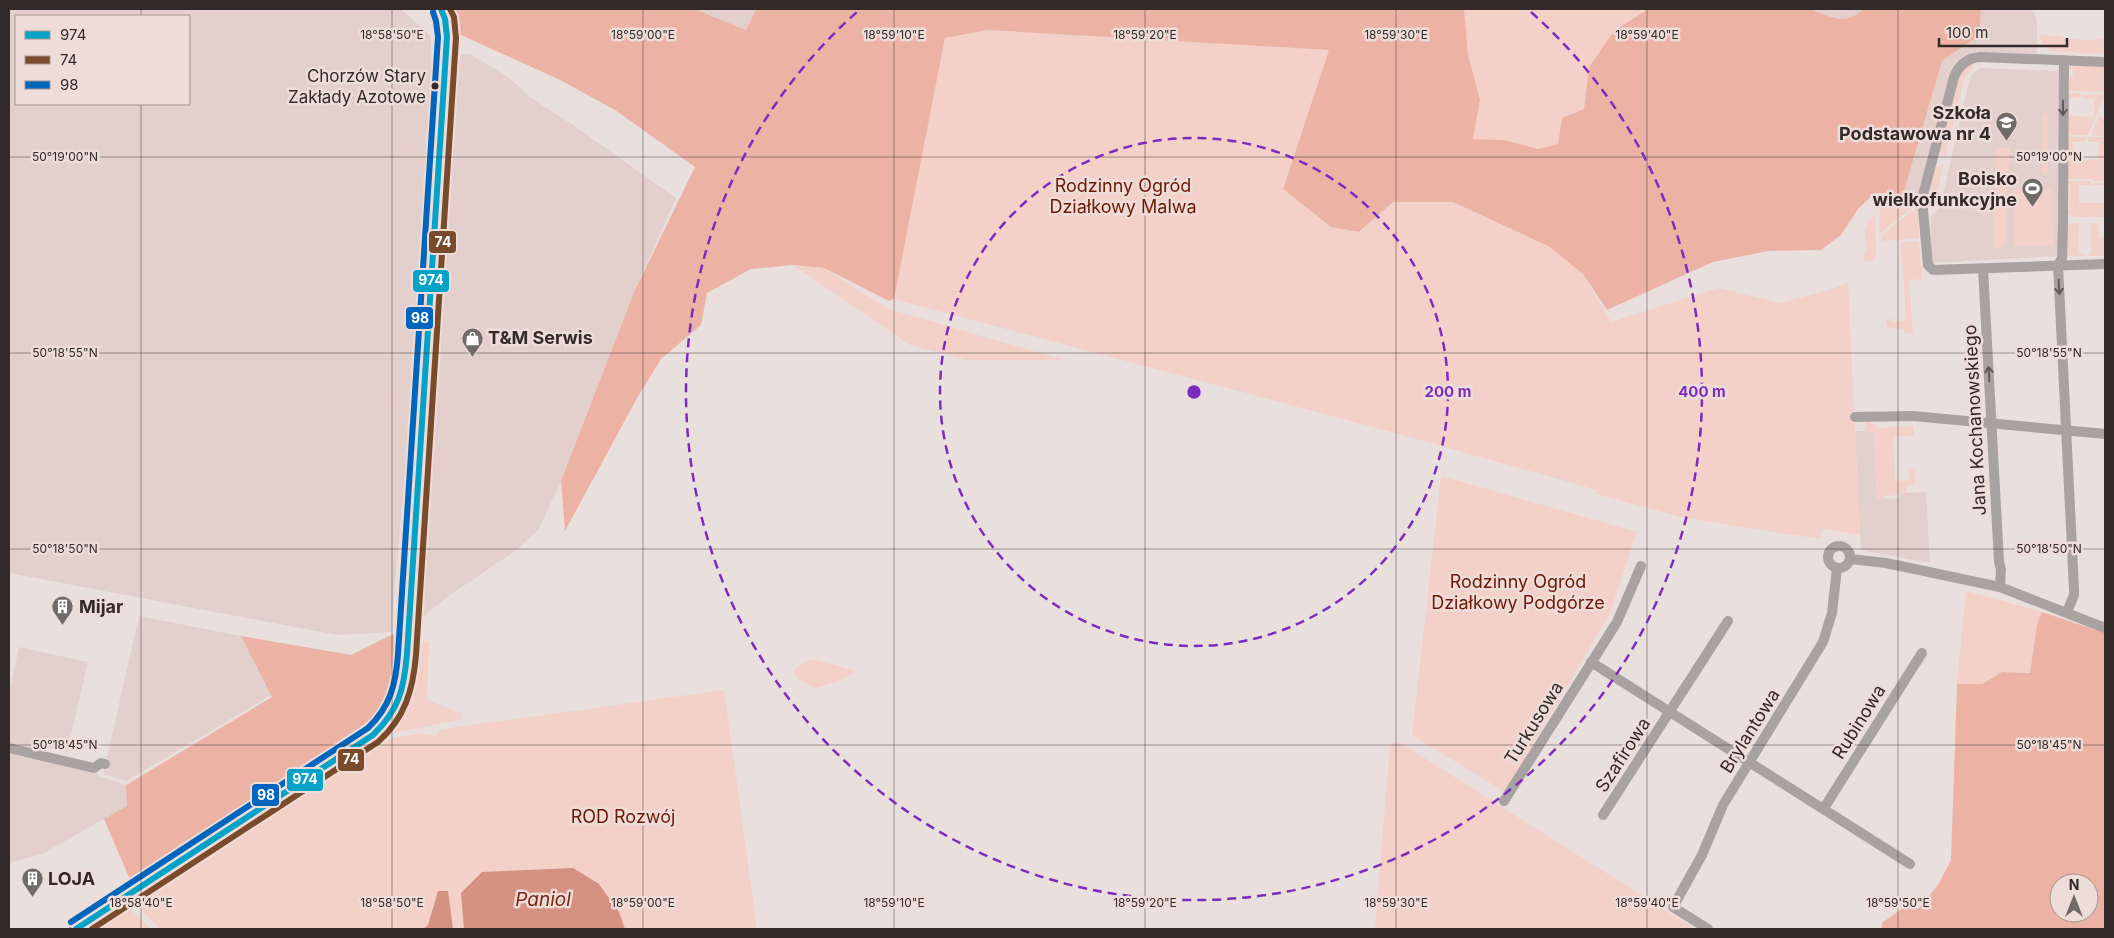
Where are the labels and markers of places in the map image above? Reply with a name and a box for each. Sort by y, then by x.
place label: Chorzów Stary Zakłady Azotowe [288,66,426,107]
marker: Chorzów Stary Zakłady Azotowe [430,81,440,91]
place label: Szkoła Podstawowa nr 4 [1839,102,1991,144]
school or university icon: Szkoła Podstawowa nr 4 [1995,111,2019,142]
place label: Boisko wielkofunkcyjne [1873,168,2017,210]
sports icon: Boisko wielkofunkcyjne [2021,177,2045,208]
shop icon: T&M Serwis [460,326,484,357]
place label: T&M Serwis [488,327,593,348]
centre of rings [1185,383,1203,401]
building icon: Mijar [51,595,75,626]
place label: Mijar [79,596,123,617]
building icon: LOJA [20,867,44,898]
place label: LOJA [48,868,95,889]

